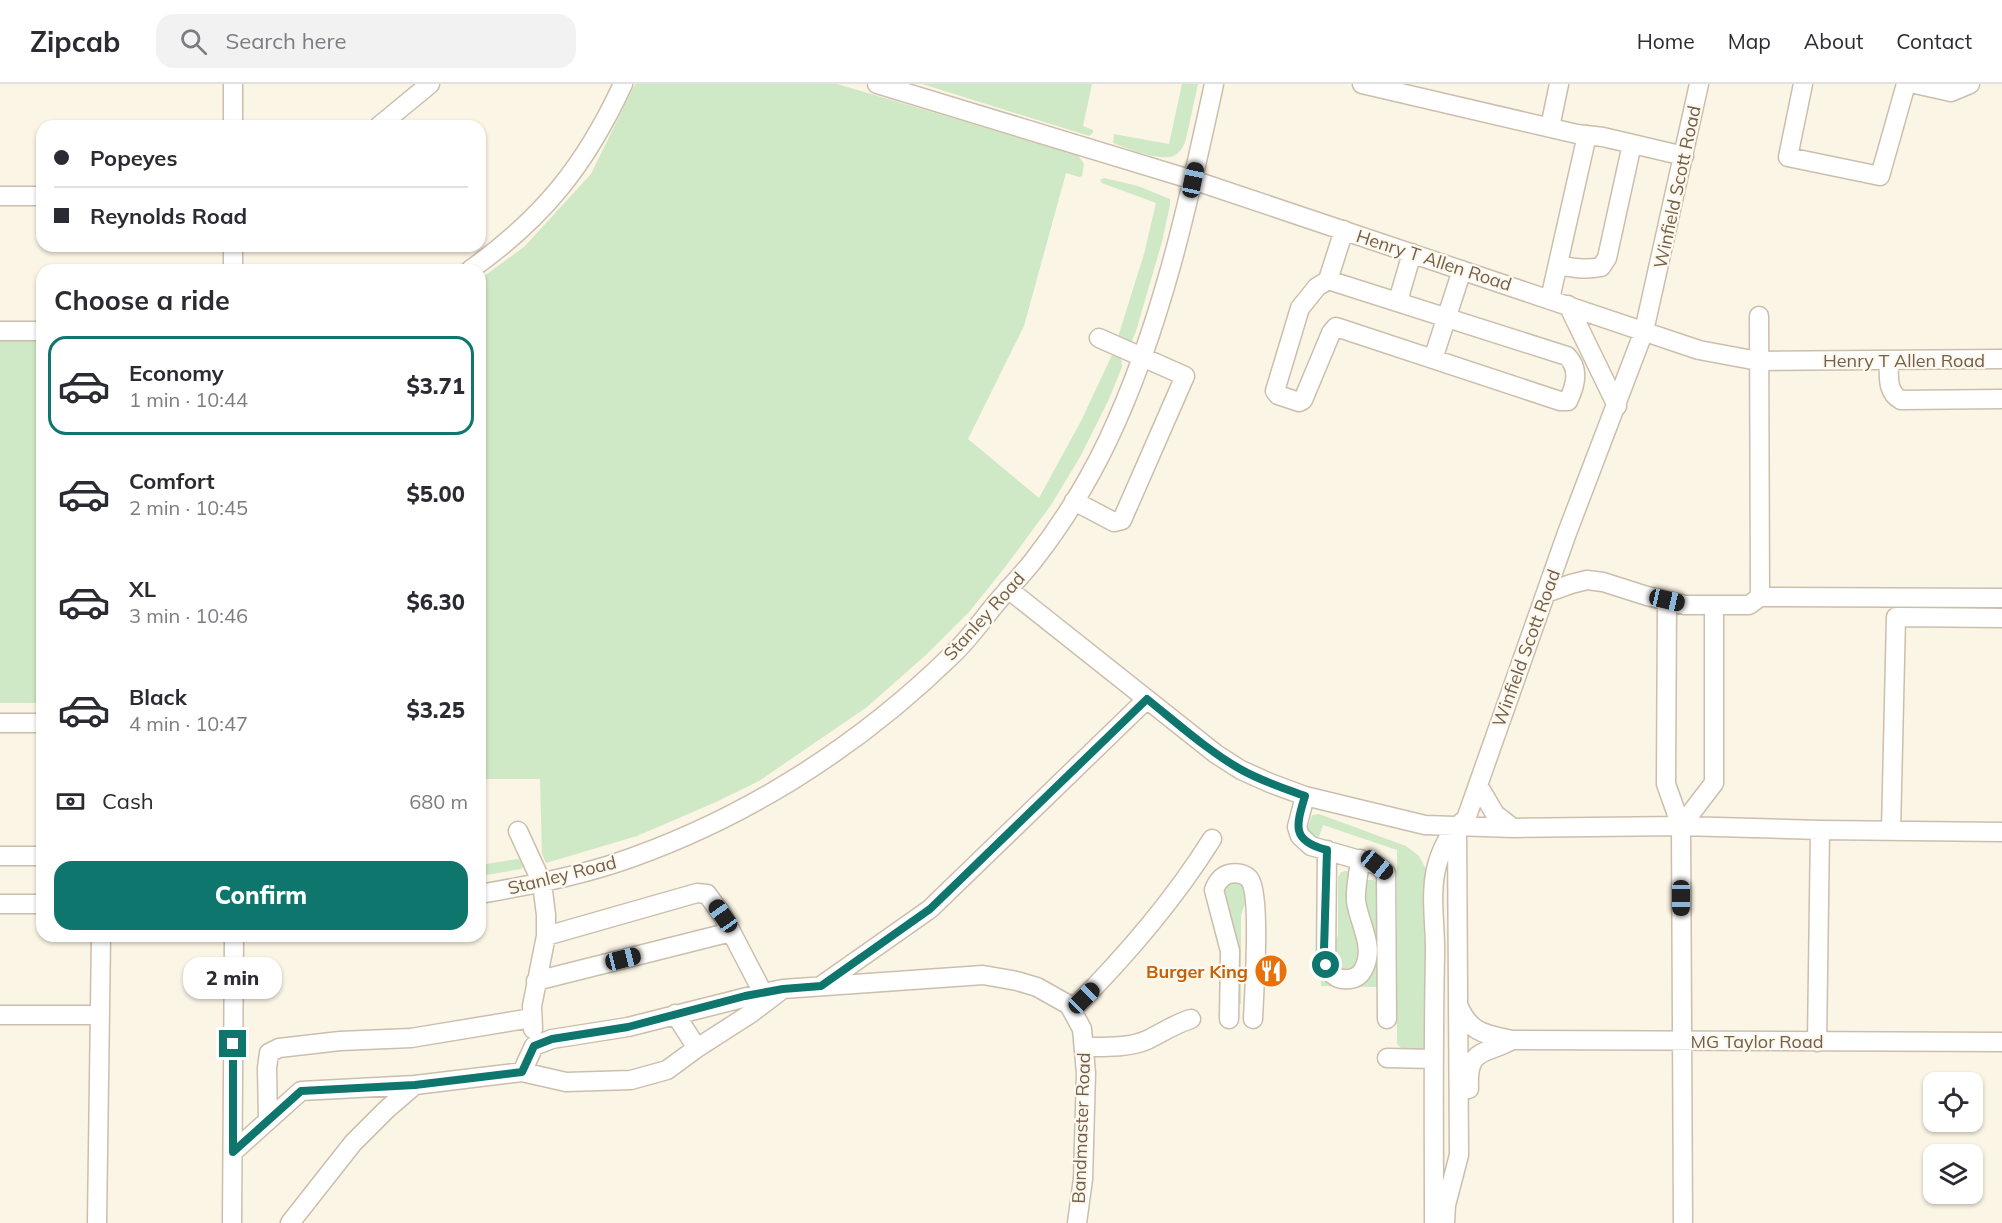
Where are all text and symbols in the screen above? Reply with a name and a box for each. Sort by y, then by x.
search box [156,14,576,68]
text: Zipcab [30,24,120,59]
icon: search [177,25,210,58]
text: Search here [225,27,346,55]
text: Home [1637,28,1695,54]
text: Map [1728,28,1771,54]
text: About [1804,28,1863,54]
text: Contact [1896,28,1972,54]
street label: Winfield Scott Road [1648,103,1706,271]
text: Popeyes [90,144,177,172]
car [1180,161,1206,199]
text: Reynolds Road [90,202,247,230]
street label: Henry T Allen Road [1353,224,1515,296]
text: Choose a ride [54,283,230,317]
street label: Henry T Allen Road [1823,349,1985,372]
icon: car [57,359,111,413]
text: Economy [129,359,224,387]
text: $3.71 [406,372,465,400]
text: 1 min · 10:44 [129,387,248,412]
icon: car [57,467,111,521]
text: Comfort [129,467,215,495]
text: $5.00 [406,480,465,508]
text: 2 min · 10:45 [129,495,248,520]
street label: Winfield Scott Road [1487,566,1565,730]
street label: Stanley Road [938,567,1030,665]
icon: car [57,575,111,629]
text: XL [129,575,156,603]
car [1647,587,1687,613]
text: $6.30 [406,588,465,616]
text: 3 min · 10:46 [129,603,248,628]
icon: car [57,683,111,737]
text: Black [129,683,187,711]
text: $3.25 [406,696,465,724]
text: 4 min · 10:47 [129,711,248,736]
icon: cash [54,785,87,818]
text: Cash [102,787,154,815]
text: 680 m [409,789,468,814]
car [1357,847,1397,883]
street label: Stanley Road [505,850,619,900]
button: Confirm [54,861,468,930]
car [1672,880,1690,916]
car [705,896,741,936]
car [603,946,643,972]
route start [1312,951,1339,978]
restaurant icon: Burger King [1253,953,1289,989]
callout: 2 min [184,957,282,999]
place label: Burger King [1146,960,1248,983]
text: 2 min [206,965,259,990]
car [1065,979,1103,1017]
route end [219,1030,246,1057]
street label: MG Taylor Road [1691,1030,1824,1053]
street label: Bandmaster Road [1067,1052,1095,1204]
map controls [1923,1072,1983,1204]
button: locate [1923,1072,1983,1132]
button: layers [1923,1144,1983,1204]

